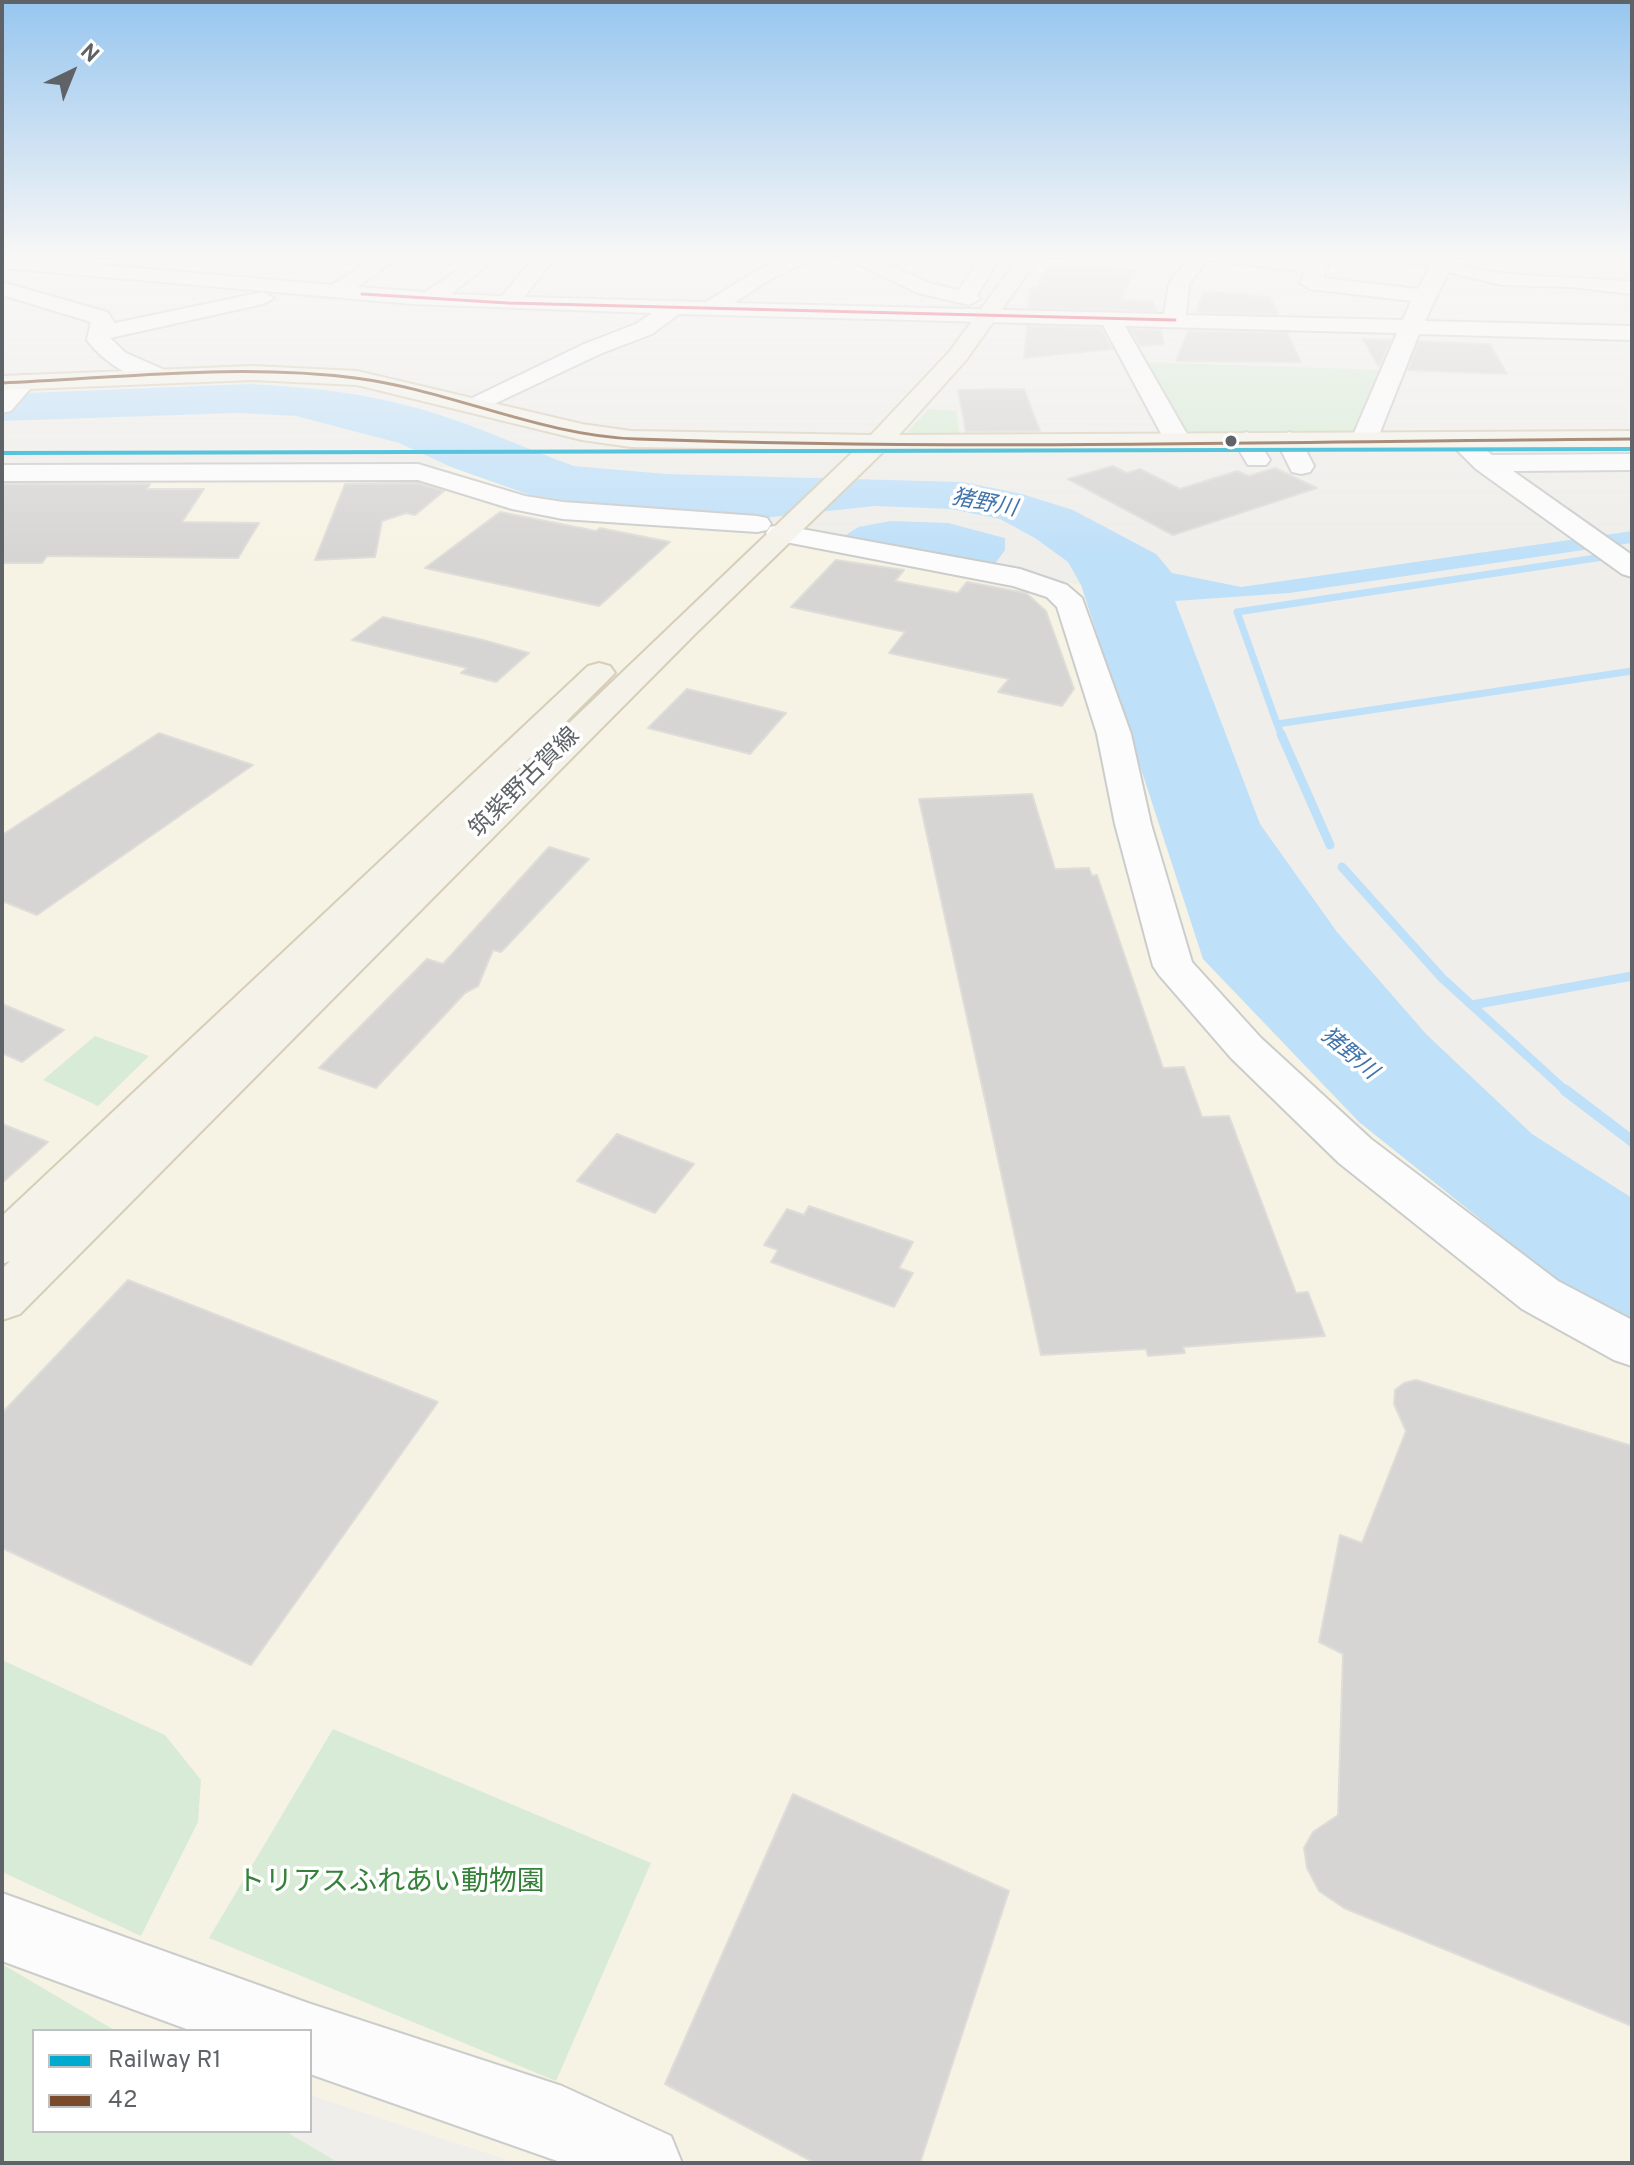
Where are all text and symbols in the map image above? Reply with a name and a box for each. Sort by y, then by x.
north arrow [32,32,112,112]
text: N [74,39,104,69]
unlabelled marker [1223,433,1239,449]
water label: 猪野川 [949,486,1019,524]
street label: 筑紫野古賀線 [465,723,587,845]
water label: 猪野川 [1314,1024,1382,1086]
park label: トリアスふれあい動物園 [237,1867,545,1901]
legend [32,2029,312,2133]
text: Railway R1 [108,2046,221,2076]
text: 42 [108,2086,138,2116]

